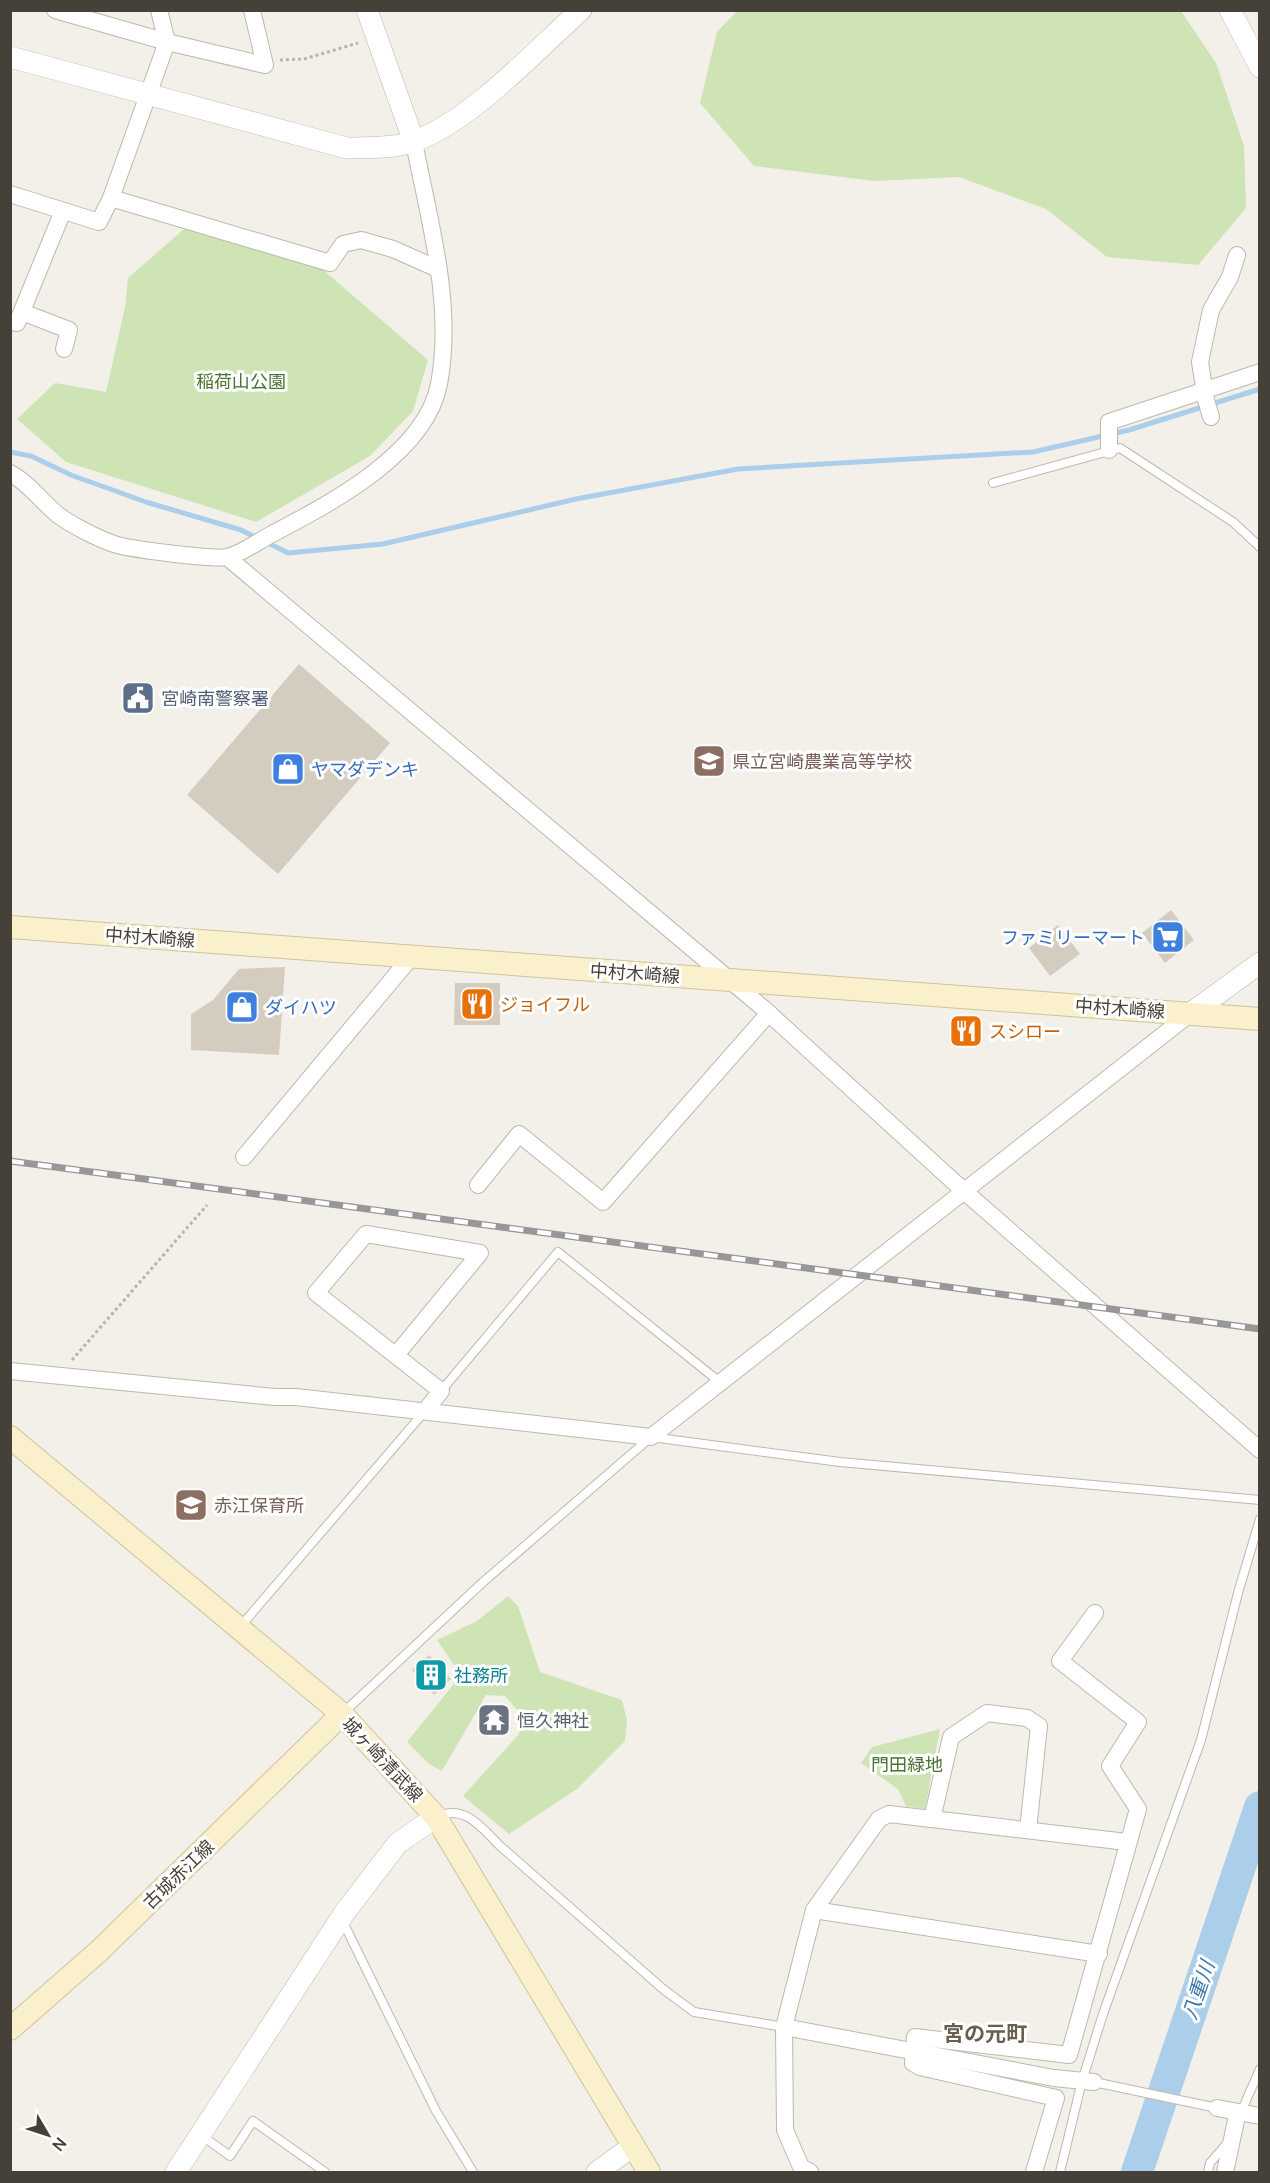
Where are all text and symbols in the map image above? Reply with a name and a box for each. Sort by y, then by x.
park label: 稲荷山公園 [196,369,286,393]
public building icon: 宮崎南警察署 [120,680,156,716]
place label: 宮崎南警察署 [161,686,269,710]
school or university icon: 県立宮崎農業高等学校 [691,743,727,779]
place label: 県立宮崎農業高等学校 [732,749,912,773]
shop icon: ヤマダデンキ [270,751,306,787]
place label: ヤマダデンキ [311,757,419,781]
supermarket icon: ファミリーマート [1150,919,1186,955]
street label: 中村木崎線 [104,922,196,952]
place label: ファミリーマート [1001,925,1145,949]
street label: 中村木崎線 [589,958,681,988]
restaurant icon: ジョイフル [459,986,495,1022]
shop icon: ダイハツ [224,989,260,1025]
place label: ジョイフル [500,992,590,1016]
street label: 中村木崎線 [1074,993,1166,1023]
place label: ダイハツ [265,995,337,1019]
restaurant icon: スシロー [948,1013,984,1049]
place label: スシロー [989,1019,1061,1043]
school or university icon: 赤江保育所 [173,1487,209,1523]
place label: 赤江保育所 [214,1493,304,1517]
building icon: 社務所 [413,1657,449,1693]
place label: 社務所 [454,1663,508,1687]
temple icon: 恒久神社 [476,1702,512,1738]
place label: 恒久神社 [517,1708,589,1732]
street label: 城ヶ崎清武線 [337,1711,429,1807]
park label: 門田緑地 [871,1752,943,1776]
street label: 古城赤江線 [137,1834,219,1914]
water label: 八重川 [1175,1955,1221,2023]
district label: 宮の元町 [943,2019,1027,2047]
north arrow [18,2105,78,2165]
text: N [47,2133,72,2156]

